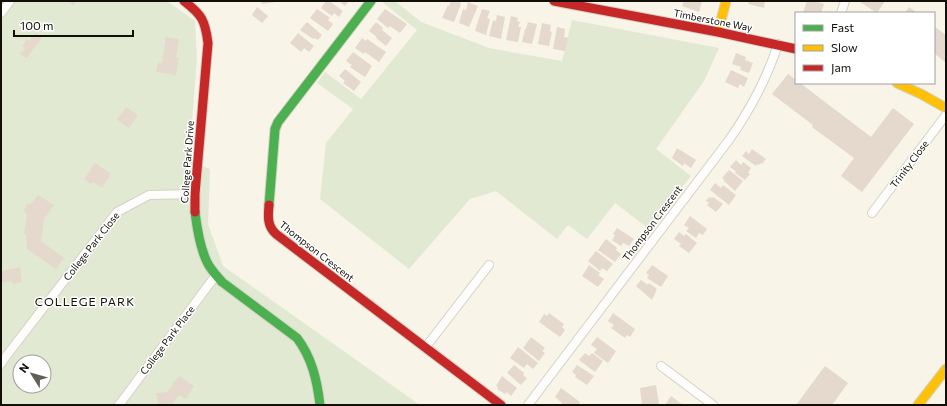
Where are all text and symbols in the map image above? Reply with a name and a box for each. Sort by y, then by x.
street label: Timberstone Way [673,6,753,34]
scale bar [14,12,133,38]
legend [795,12,935,84]
text: 100 m [20,18,54,32]
text: Fast [831,20,854,34]
text: Slow [831,40,858,54]
text: Jam [831,60,851,75]
street label: College Park Drive [178,120,196,204]
street label: Trinity Close [887,138,931,190]
street label: Thompson Crescent [620,183,684,263]
street label: College Park Close [61,209,121,283]
street label: Thompson Crescent [277,218,357,284]
district label: COLLEGE PARK [35,294,135,308]
street label: College Park Place [137,303,197,377]
north arrow [12,354,52,394]
text: N [16,360,31,375]

